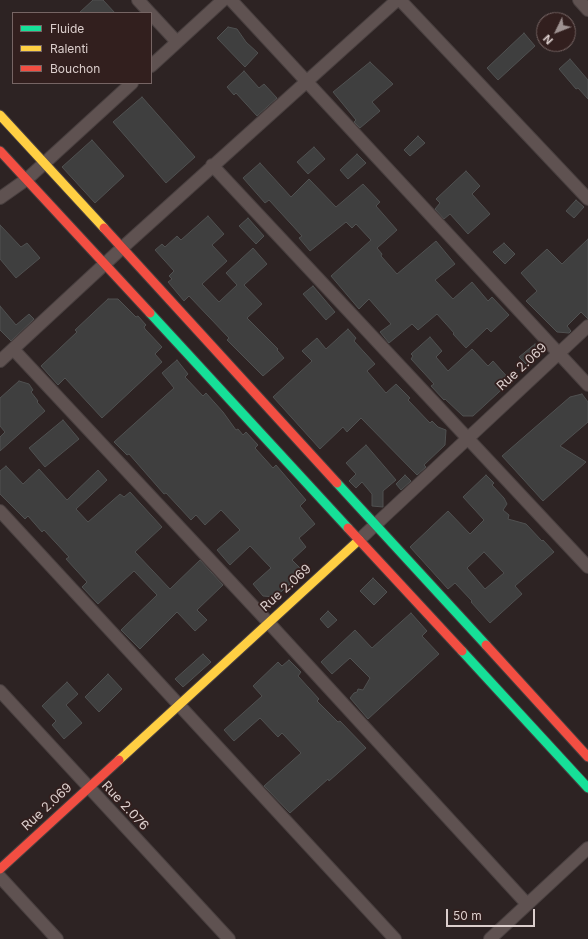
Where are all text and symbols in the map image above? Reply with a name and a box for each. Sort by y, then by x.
legend [12,12,152,84]
north arrow [536,12,576,52]
text: Fluide [50,21,84,36]
text: N [540,32,556,47]
text: Ralenti [50,41,88,56]
text: Bouchon [50,61,100,76]
street label: Rue 2.069 [494,340,550,394]
street label: Rue 2.069 [257,561,315,615]
street label: Rue 2.076 [98,778,152,834]
street label: Rue 2.069 [19,780,75,834]
scale bar [448,901,537,927]
text: 50 m [453,908,482,923]

